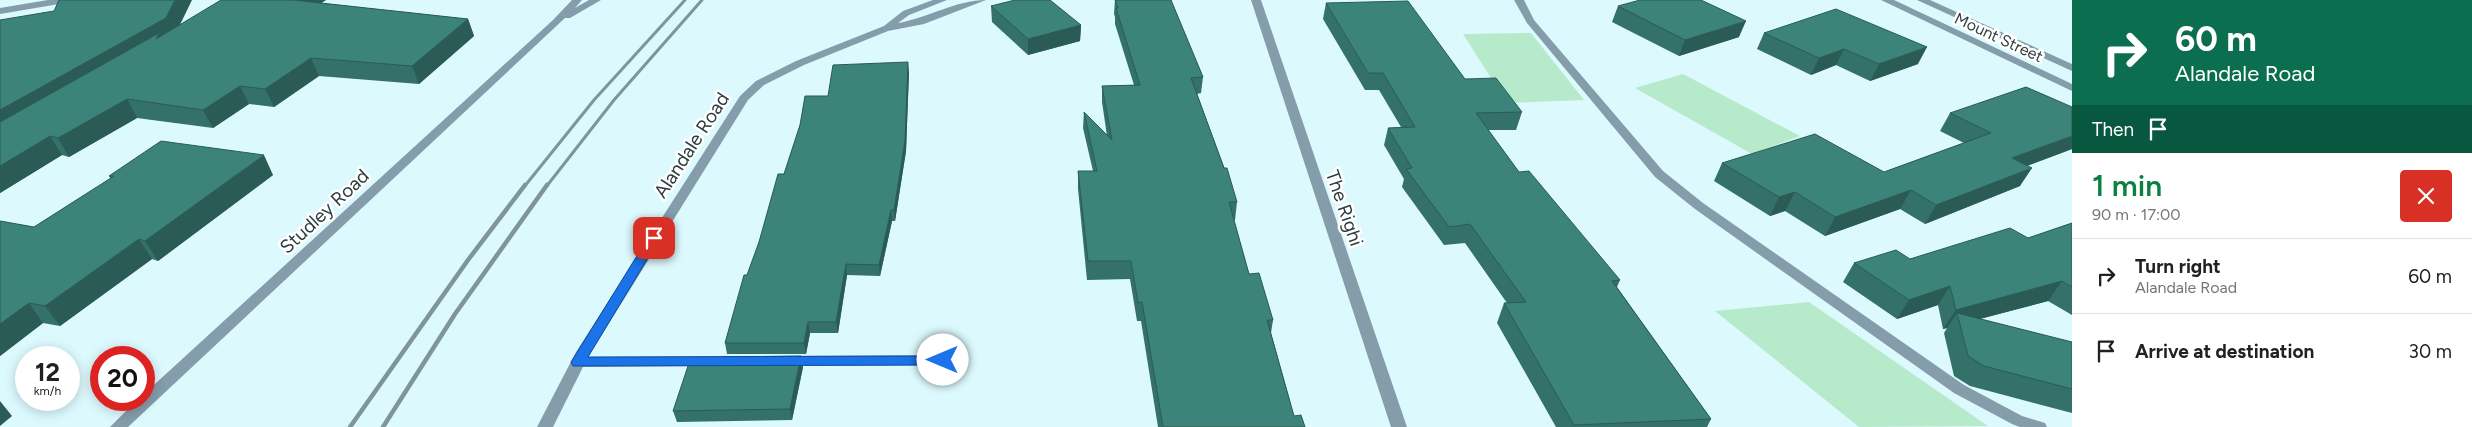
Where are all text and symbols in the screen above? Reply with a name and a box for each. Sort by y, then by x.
street label: Mount Street [1952,9,2046,66]
text: 60 m [2175,18,2257,60]
icon: right [2092,20,2157,85]
text: Alandale Road [2175,60,2315,87]
street label: Alandale Road [649,88,734,202]
icon: arrive [2144,115,2172,143]
text: Then [2092,118,2134,141]
street label: Studley Road [275,164,374,258]
street label: The Righi [1321,167,1368,249]
text: 1 min [2092,167,2162,204]
button: close [2400,170,2452,222]
text: 90 m · 17:00 [2092,205,2181,224]
pin [633,217,675,259]
icon: arrive [640,224,668,252]
text: Turn right [2135,255,2221,278]
icon: right [2092,262,2120,290]
text: 60 m [2408,265,2452,288]
text: Alandale Road [2135,278,2237,297]
position arrow [916,333,968,385]
icon: arrive [2092,337,2120,365]
text: Arrive at destination [2135,340,2314,363]
text: 30 m [2409,340,2452,363]
speed limit sign: 20 [90,346,155,411]
text: 12 [35,357,60,387]
text: km/h [34,384,61,398]

